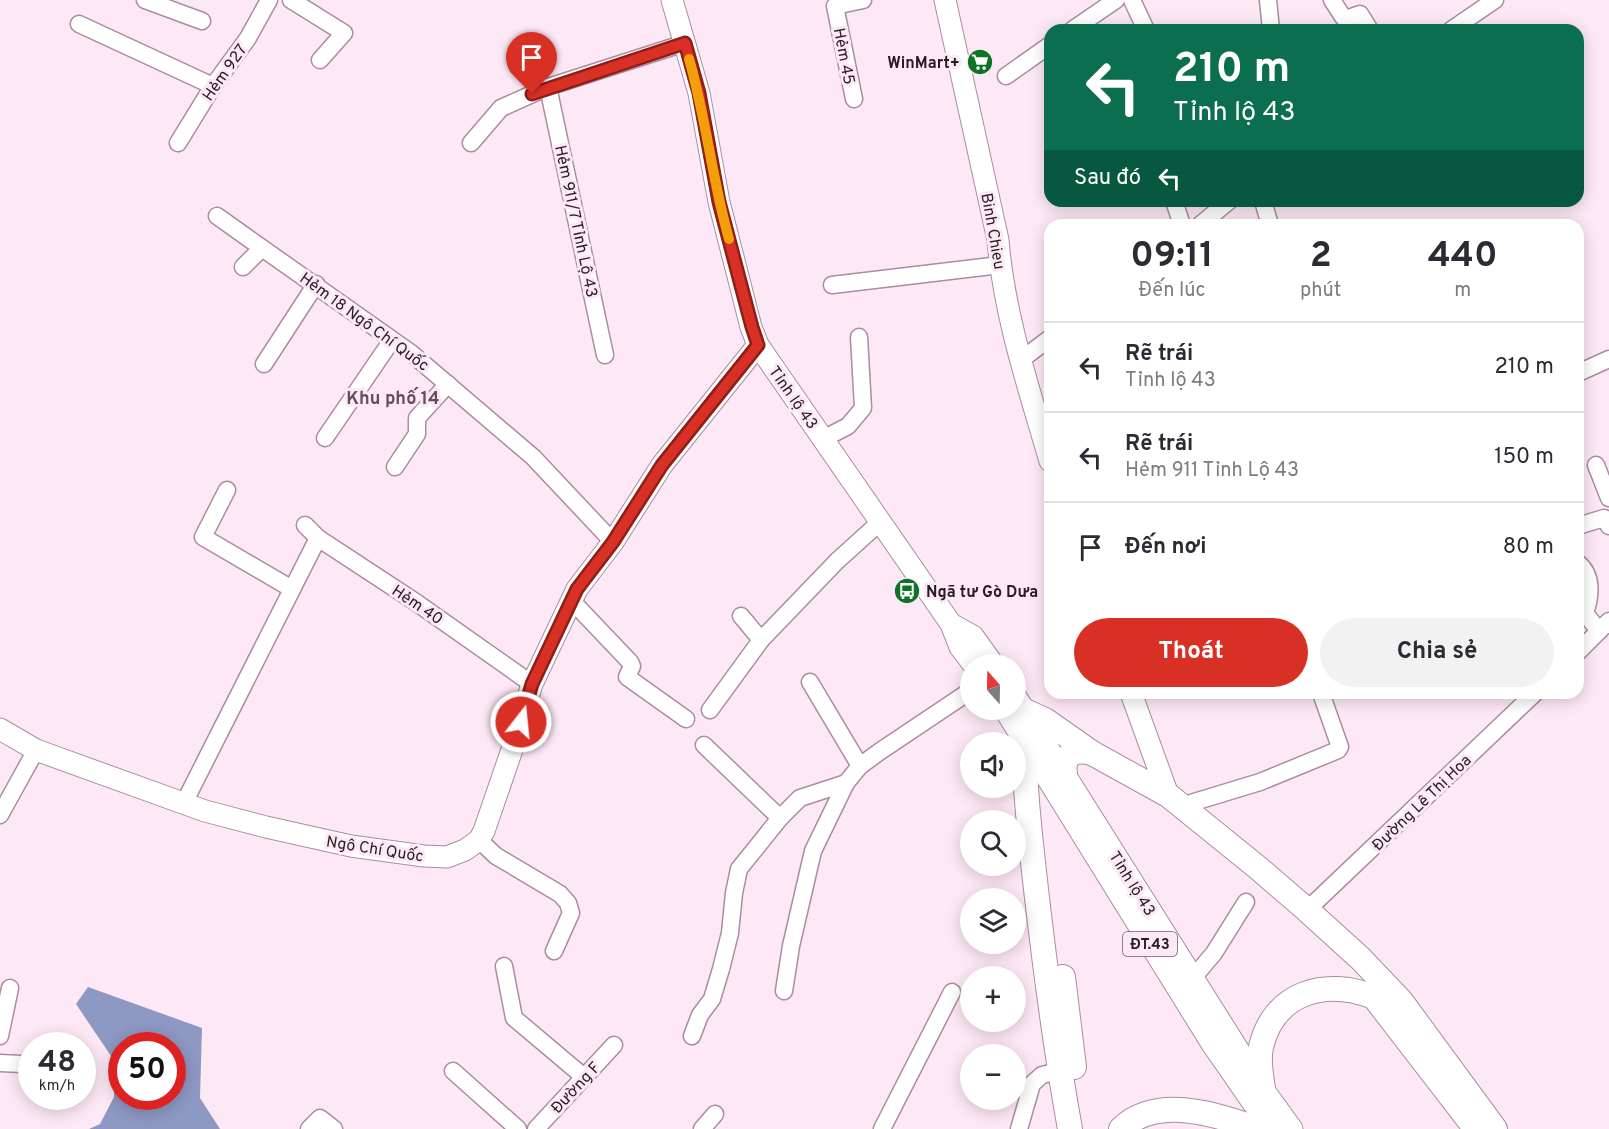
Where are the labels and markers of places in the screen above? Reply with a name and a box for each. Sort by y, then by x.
pin [506,32,557,94]
supermarket icon: WinMart+ [965,47,995,77]
place label: WinMart+ [887,54,960,74]
bus stop icon: Ngã tư Gò Dưa [892,576,922,606]
place label: Ngã tư Gò Dưa [926,583,1038,603]

